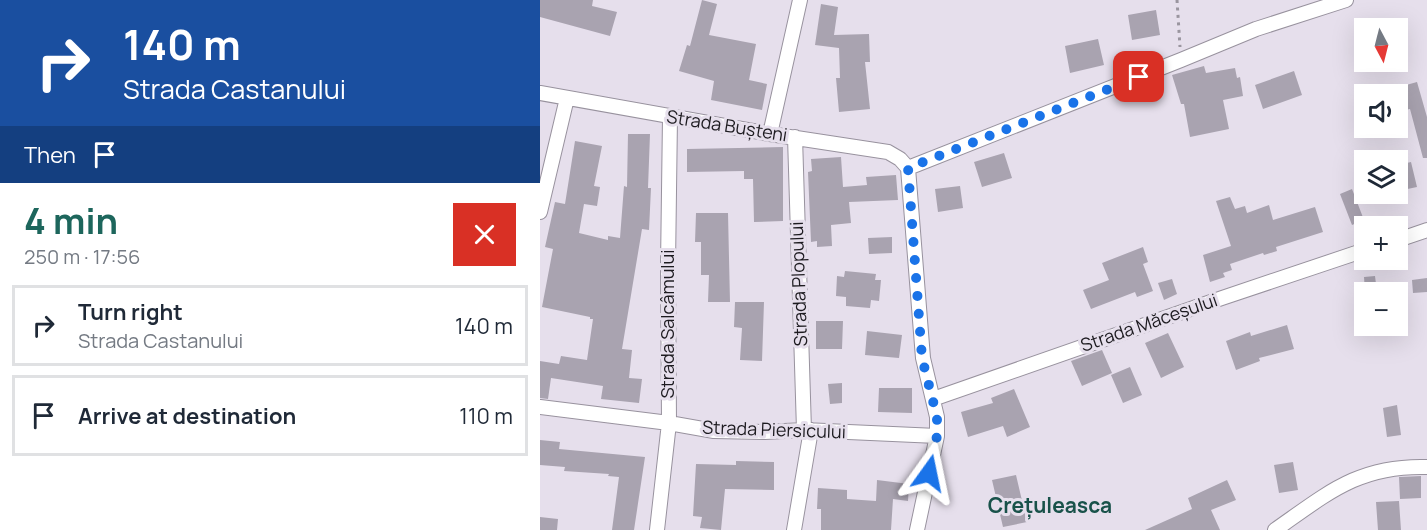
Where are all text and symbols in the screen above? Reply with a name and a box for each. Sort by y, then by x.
text: 140 m [123,15,241,73]
north arrow [1354,18,1408,72]
map controls [1354,18,1408,336]
icon: right [24,24,102,102]
pin [1113,51,1164,102]
icon: arrive [1122,60,1155,93]
text: Strada Castanului [123,70,346,107]
button: sound [1354,84,1408,138]
street label: Strada Bușteni [665,104,789,146]
icon: arrive [88,138,121,171]
text: Then [24,140,76,170]
button: layers [1354,150,1408,204]
text: 4 min [24,196,118,245]
button: close [453,203,516,266]
button: + [1354,216,1408,270]
street label: Strada Plopului [784,221,812,347]
text: 250 m · 17:56 [24,243,140,270]
street label: Strada Salcâmului [655,250,679,398]
button: − [1354,282,1408,336]
street label: Strada Măceșului [1077,287,1220,357]
text: Turn right [78,297,183,327]
icon: right [27,309,60,342]
text: 140 m [455,311,513,341]
text: Strada Castanului [78,327,243,354]
icon: arrive [27,399,60,432]
text: Arrive at destination [78,401,296,431]
text: 110 m [459,401,513,431]
street label: Strada Piersicului [702,414,846,444]
position arrow [897,441,961,505]
district label: Crețuleasca [988,491,1112,520]

